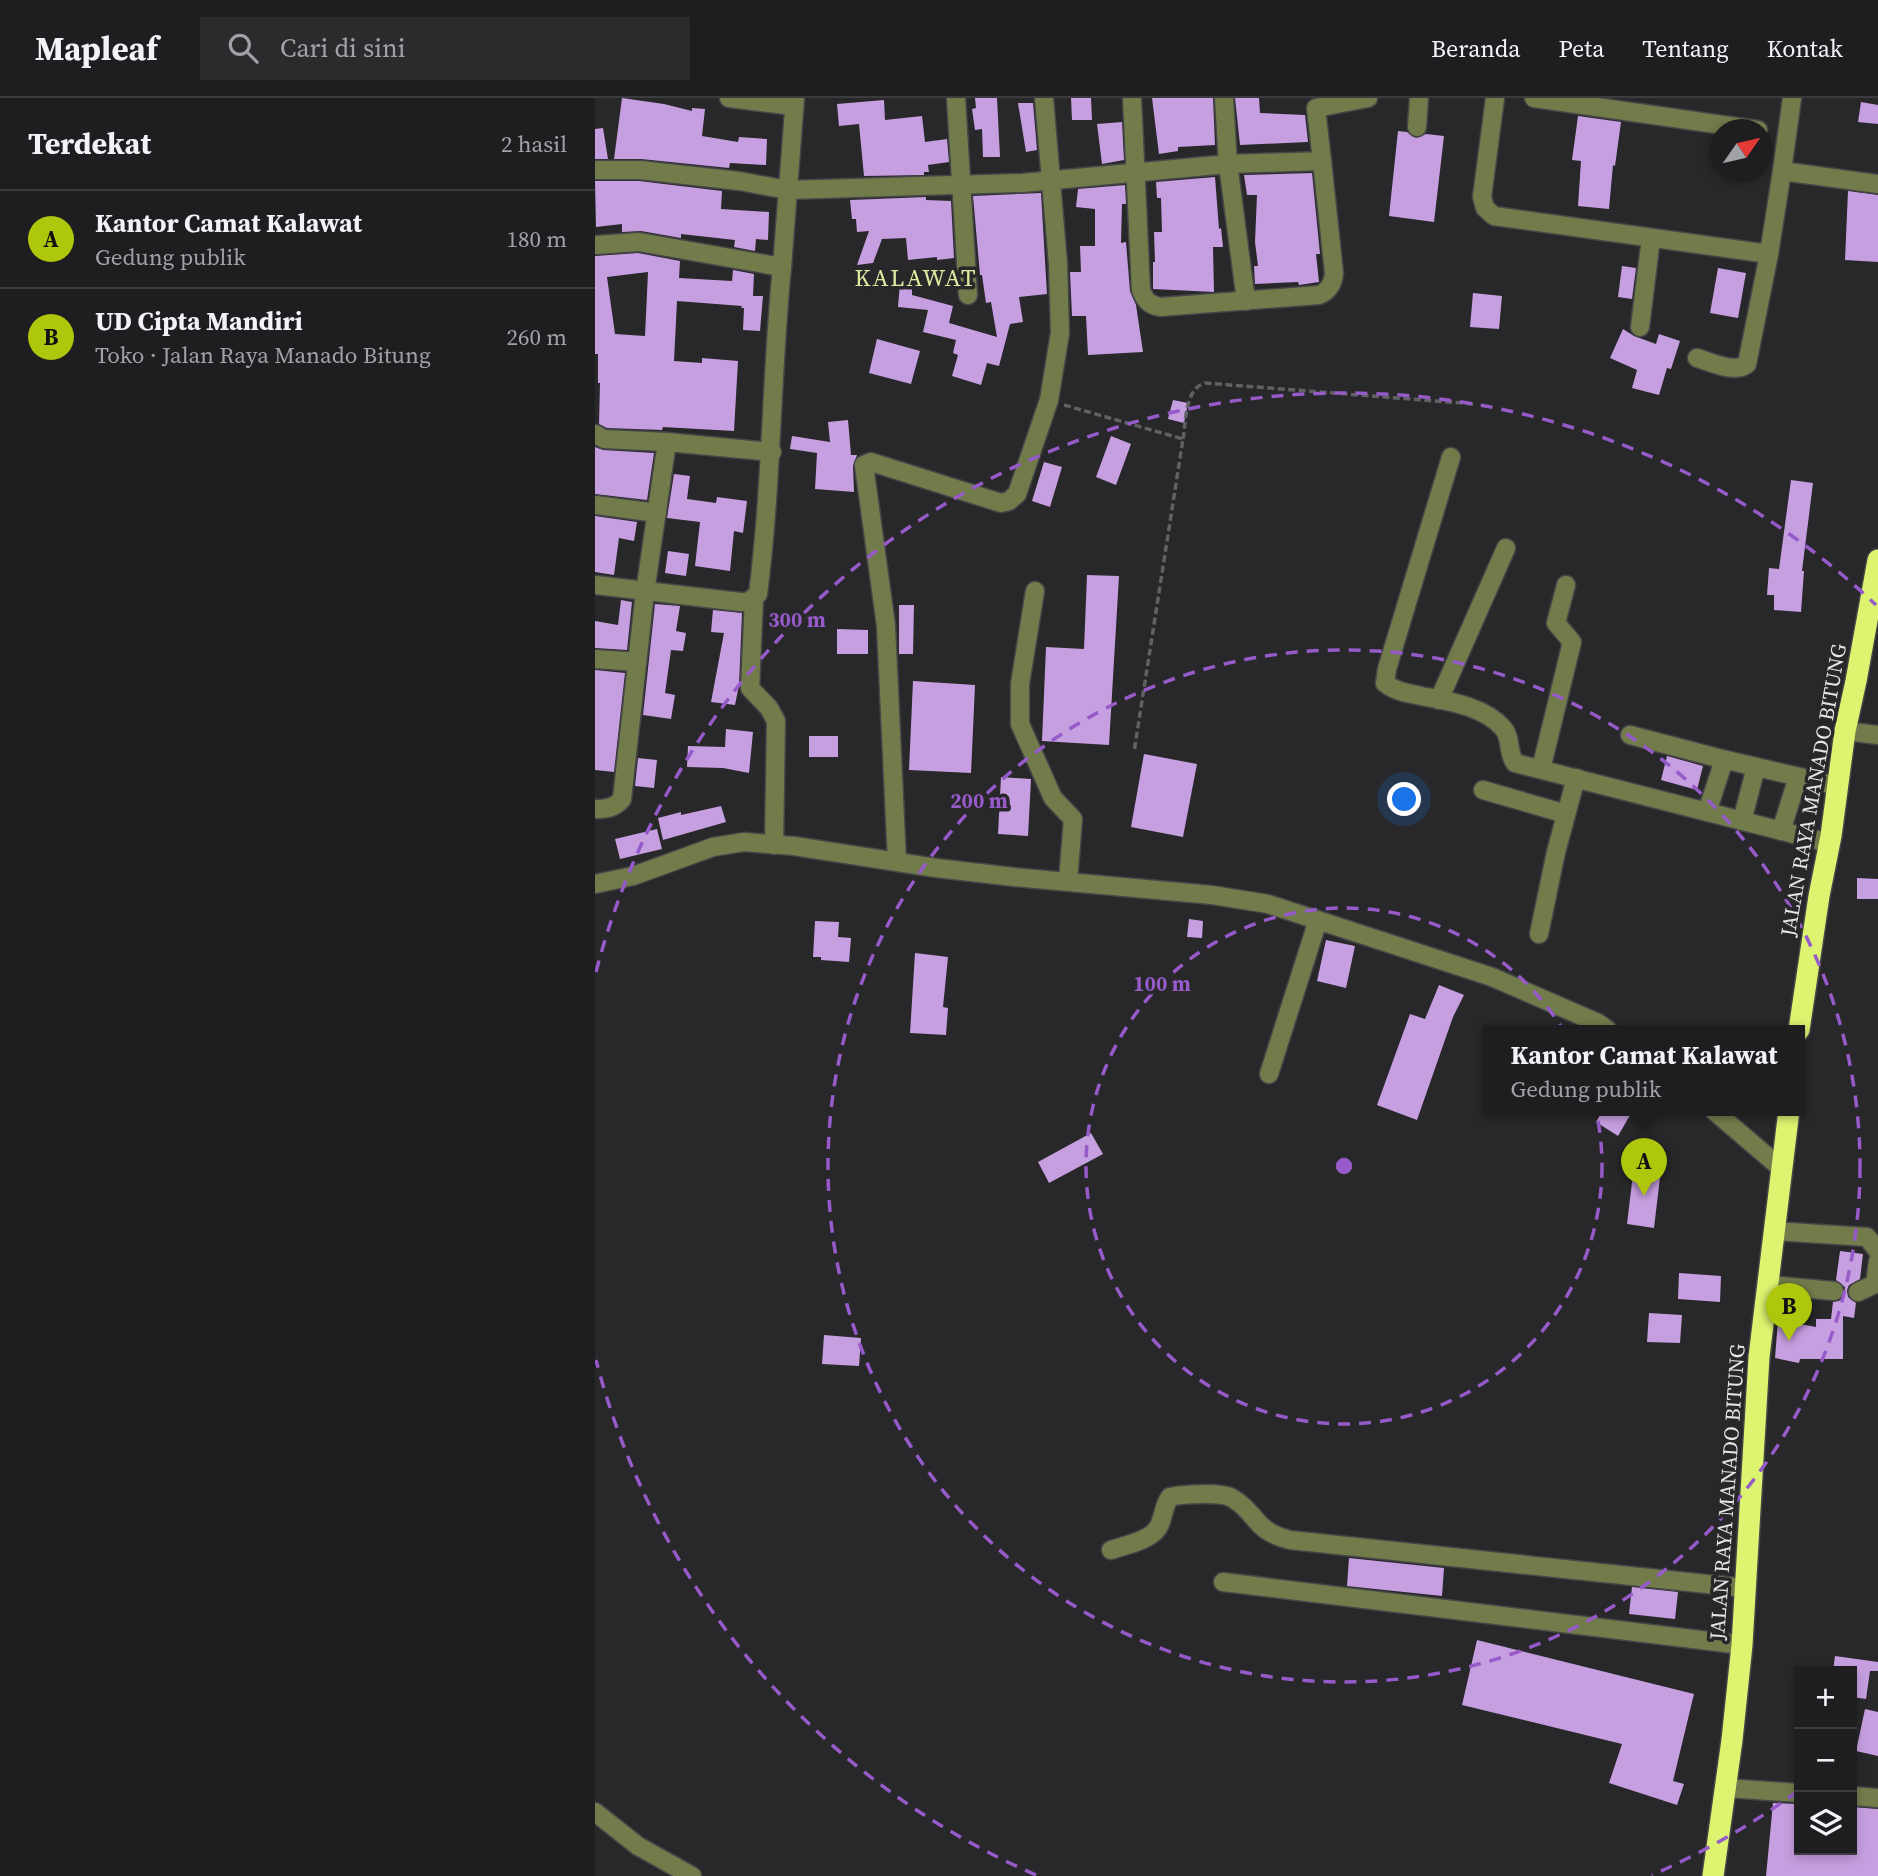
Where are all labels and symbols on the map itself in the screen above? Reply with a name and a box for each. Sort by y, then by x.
north arrow [1710,119,1773,182]
district label: KALAWAT [854,261,978,294]
text: 300 m [768,605,826,634]
street label: JALAN RAYA MANADO BITUNG [1773,641,1853,940]
your location [1387,782,1421,816]
text: 200 m [950,786,1008,815]
text: 100 m [1133,969,1191,998]
pin: A [1621,1138,1667,1196]
centre of rings [1332,1154,1356,1178]
pin: B [1766,1283,1812,1341]
street label: JALAN RAYA MANADO BITUNG [1702,1343,1752,1642]

